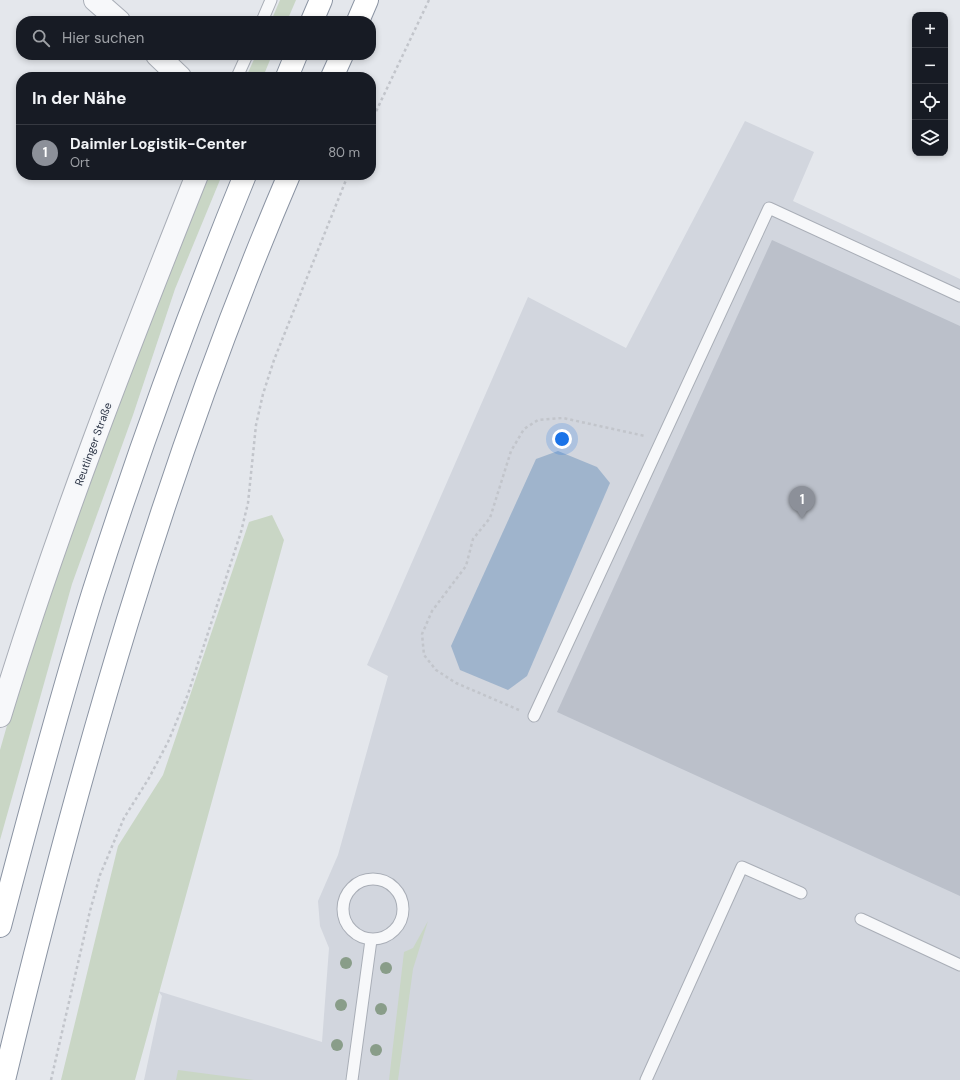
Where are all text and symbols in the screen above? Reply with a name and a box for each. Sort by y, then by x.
map controls [912,12,948,156]
button: + [912,12,948,48]
search box [16,16,376,60]
icon: search [30,27,52,49]
text: Hier suchen [62,28,144,48]
button: − [912,48,948,84]
button: locate [912,84,948,120]
text: In der Nähe [32,87,127,109]
button: layers [912,120,948,156]
text: Daimler Logistik-Center [70,134,247,154]
text: 1 [43,144,47,161]
text: 80 m [328,144,360,161]
text: Ort [70,154,90,171]
street label: Reutlinger Straße [71,400,115,488]
your location [552,429,572,449]
pin: 1 [789,486,815,519]

